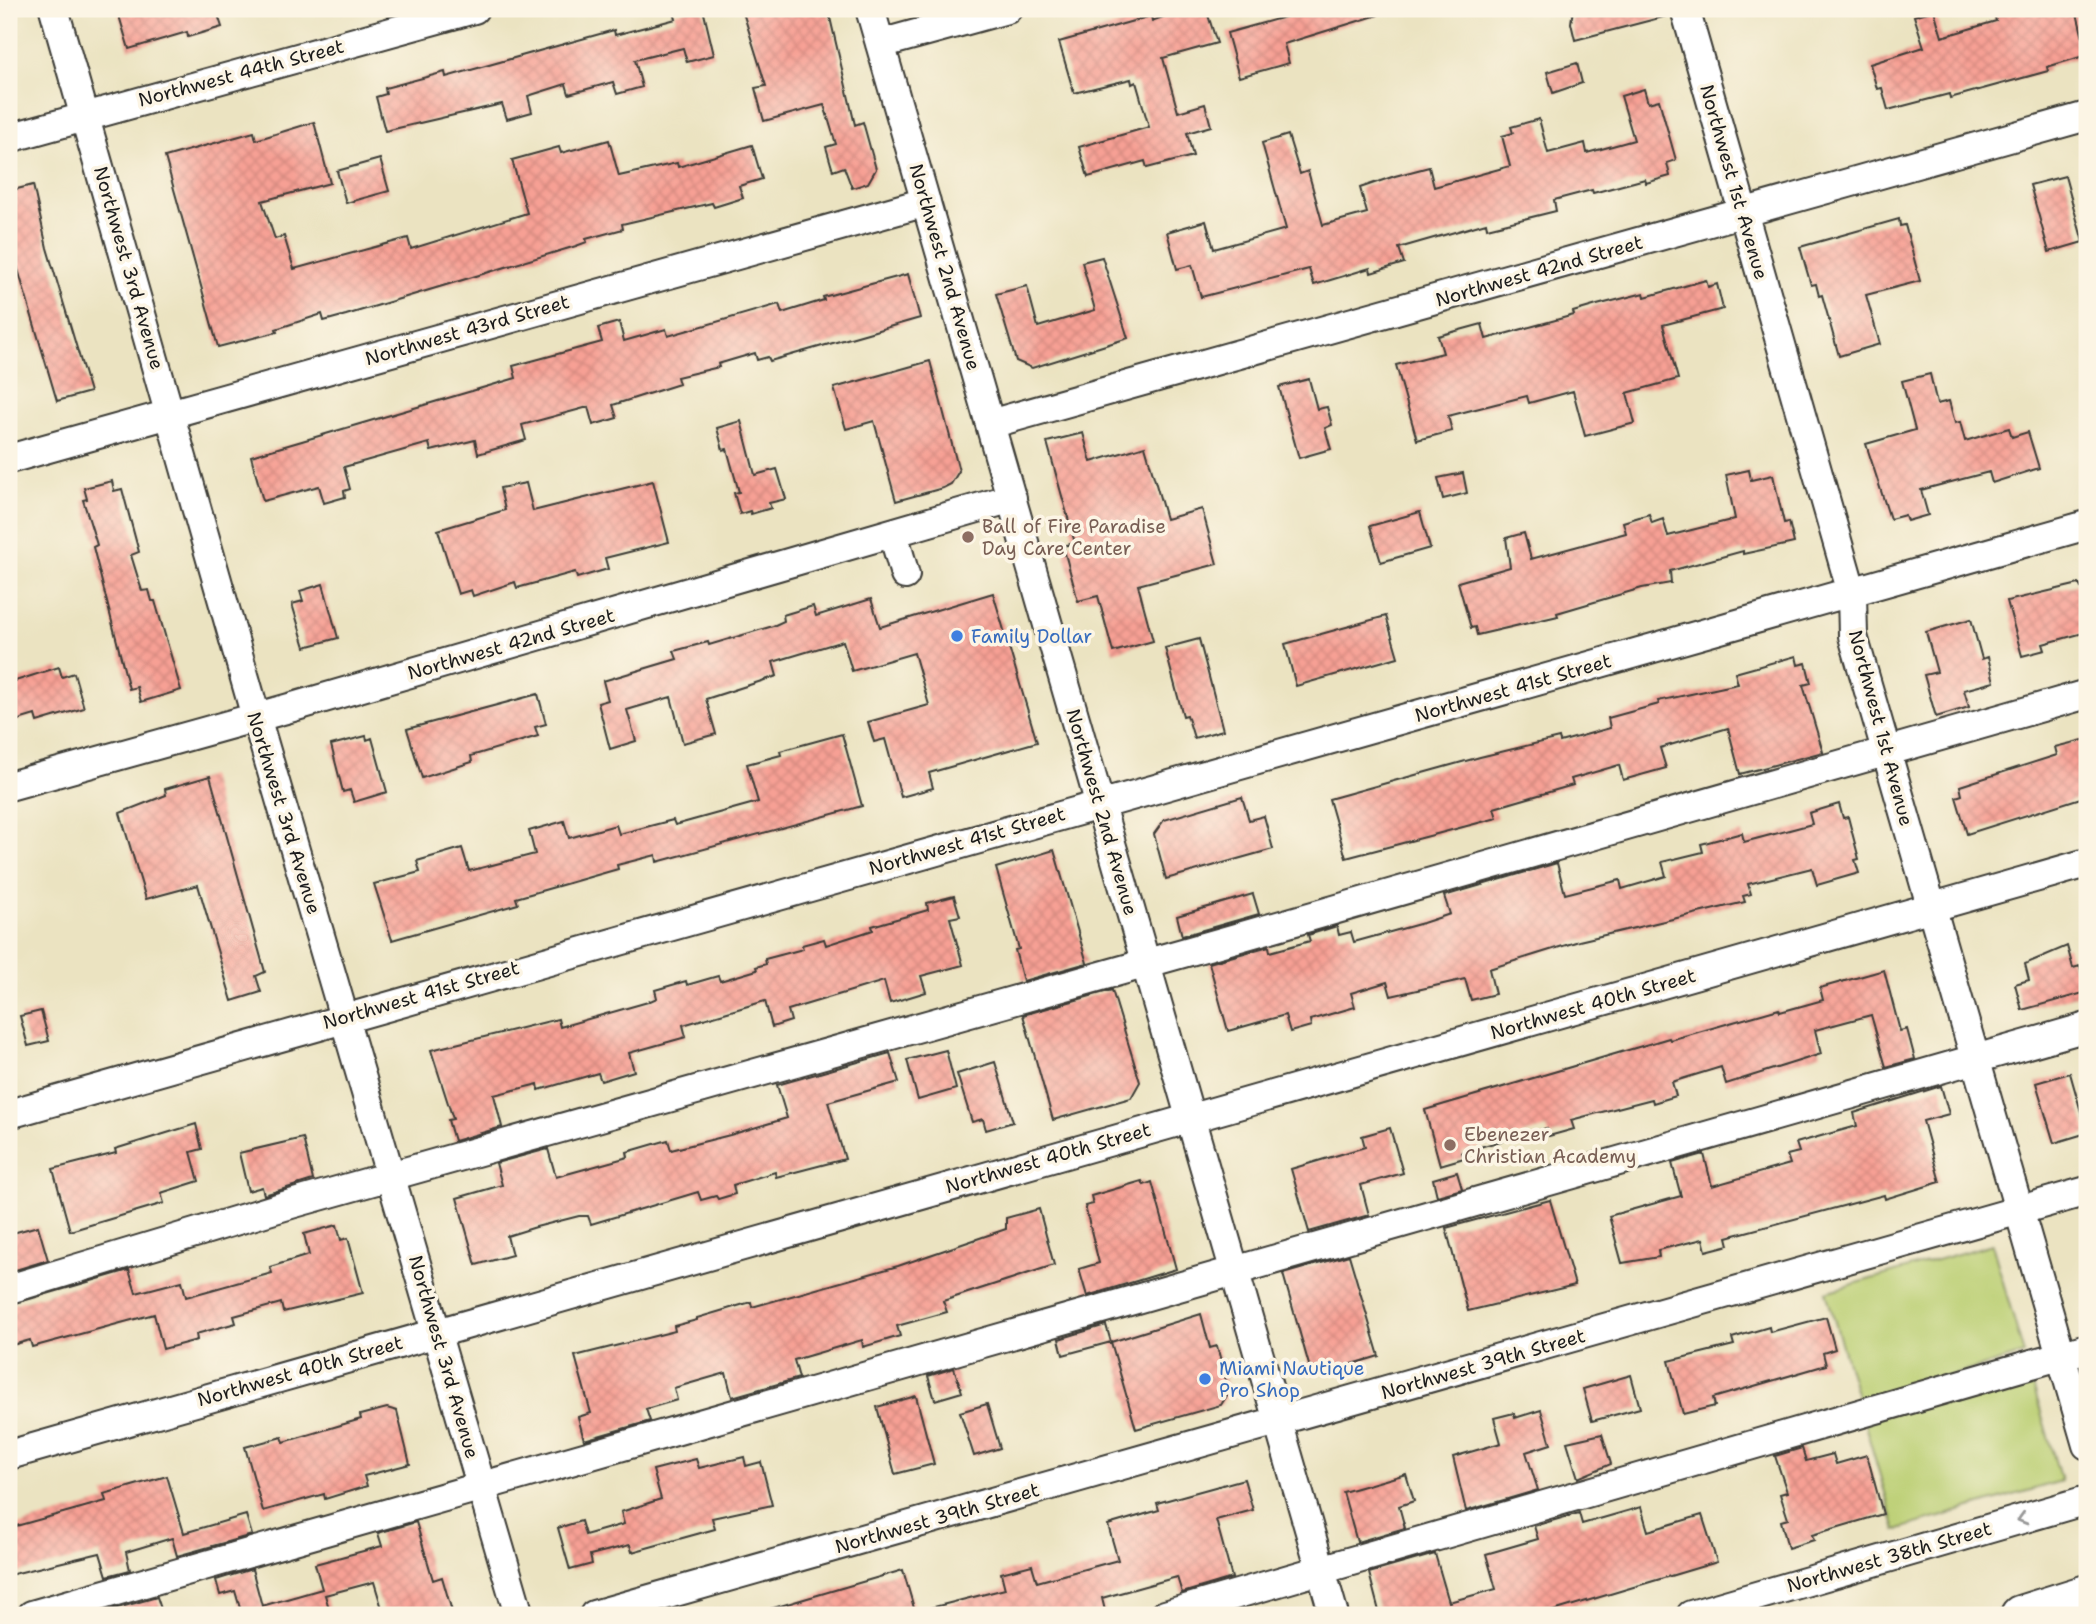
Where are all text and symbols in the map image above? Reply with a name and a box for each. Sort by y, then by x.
street label: Northwest 44th Street [135,33,347,113]
street label: Northwest 1st Avenue [1694,81,1774,283]
street label: Northwest 2nd Avenue [904,161,986,373]
street label: Northwest 3rd Avenue [88,163,170,373]
street label: Northwest 42nd Street [1432,229,1646,313]
street label: Northwest 43rd Street [362,289,572,371]
place label: Ball of Fire Paradise Day Care Center [982,514,1166,561]
marker: Ball of Fire Paradise Day Care Center [960,529,976,545]
street label: Northwest 42nd Street [404,602,618,686]
place label: Family Dollar [971,624,1092,649]
street label: Northwest 1st Avenue [1843,627,1919,829]
marker: Family Dollar [949,628,965,644]
street label: Northwest 41st Street [1412,648,1614,728]
street label: Northwest 2nd Avenue [1061,706,1143,918]
street label: Northwest 3rd Avenue [241,709,327,917]
street label: Northwest 41st Street [866,801,1068,881]
street label: Northwest 41st Street [320,955,522,1035]
street label: Northwest 40th Street [1487,963,1699,1045]
street label: Northwest 40th Street [942,1117,1154,1199]
place label: Ebenezer Christian Academy [1464,1122,1636,1169]
marker: Ebenezer Christian Academy [1442,1137,1458,1153]
street label: Northwest 3rd Avenue [403,1252,485,1462]
street label: Northwest 39th Street [1378,1323,1588,1405]
street label: Northwest 40th Street [194,1330,406,1412]
place label: Miami Nautique Pro Shop [1219,1356,1365,1403]
marker: Miami Nautique Pro Shop [1197,1371,1213,1387]
street label: Northwest 39th Street [832,1477,1042,1559]
one-way arrow [2016,1510,2028,1525]
street label: Northwest 38th Street [1784,1516,1994,1598]

